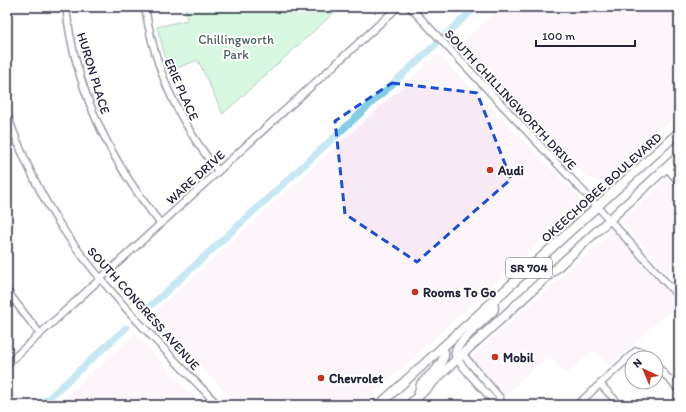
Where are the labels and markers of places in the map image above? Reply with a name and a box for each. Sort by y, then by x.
place label: Audi [497,163,524,178]
marker: Audi [485,165,495,175]
place label: Rooms To Go [423,285,496,300]
marker: Rooms To Go [410,287,420,297]
place label: Mobil [503,350,534,365]
marker: Mobil [490,352,500,362]
place label: Chevrolet [329,371,383,386]
marker: Chevrolet [316,373,326,383]

